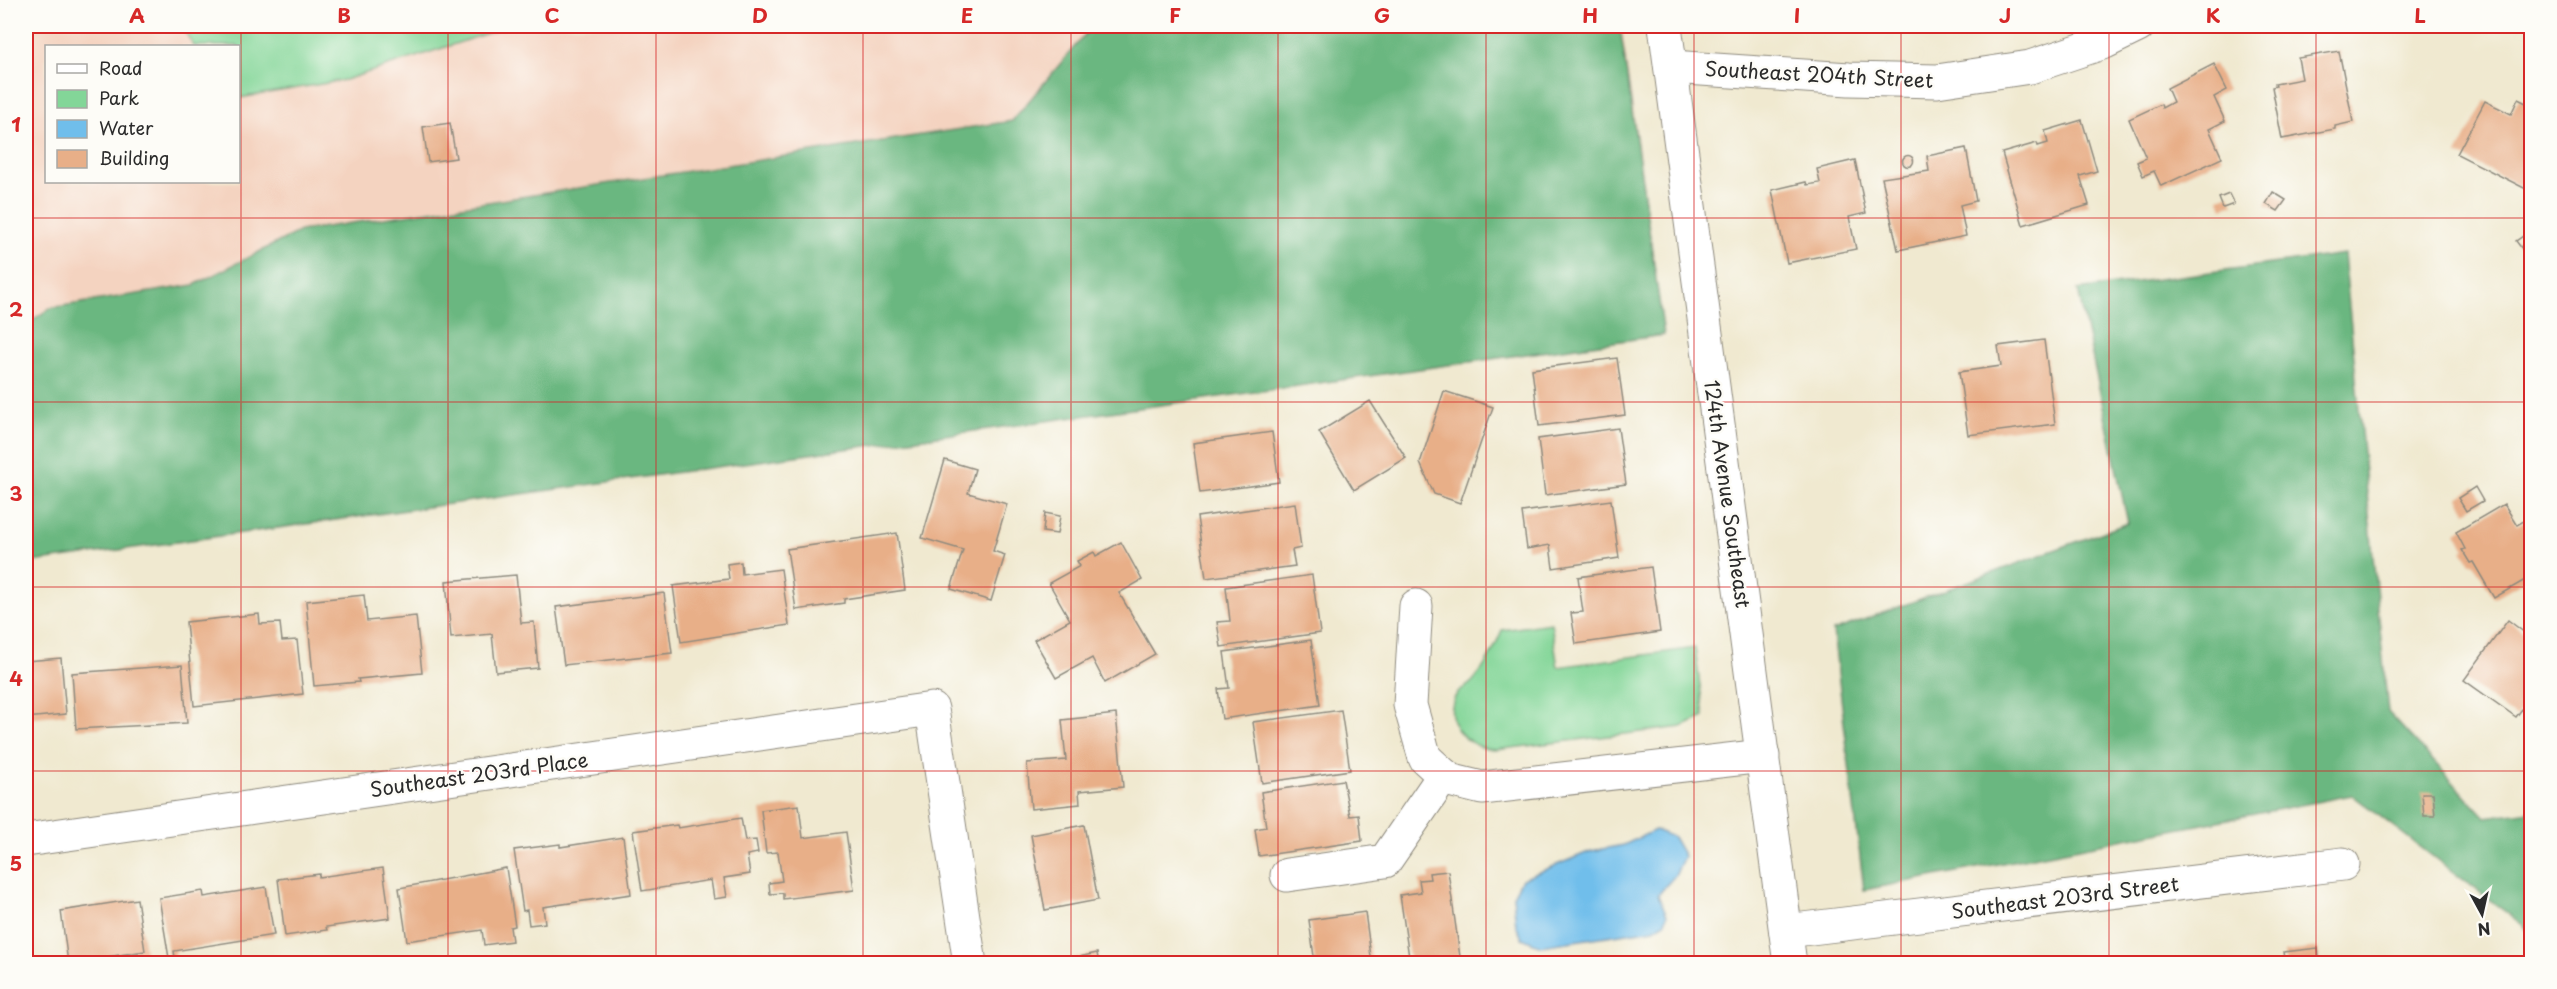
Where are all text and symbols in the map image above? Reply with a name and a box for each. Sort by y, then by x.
text: A [129,0,145,30]
text: B [337,0,351,30]
text: C [544,0,560,30]
text: D [752,0,768,30]
text: E [961,0,973,30]
text: F [1169,0,1181,30]
text: G [1374,0,1390,30]
text: H [1582,0,1598,30]
text: I [1794,0,1800,30]
text: J [1999,0,2011,30]
text: K [2206,0,2221,30]
text: L [2414,0,2426,30]
legend [45,45,240,183]
street label: Southeast 204th Street [1704,53,1934,95]
text: Road [99,54,143,81]
text: Park [99,84,139,111]
text: 1 [11,109,21,139]
text: Water [99,114,154,141]
text: Building [99,144,169,171]
text: 2 [9,294,23,324]
street label: 124th Avenue Southeast [1697,378,1759,610]
text: 3 [9,478,23,508]
text: 4 [9,663,23,693]
street label: Southeast 203rd Place [368,744,590,804]
text: 5 [10,848,22,878]
street label: Southeast 203rd Street [1950,868,2180,926]
north arrow [2452,884,2512,944]
text: N [2476,917,2492,943]

